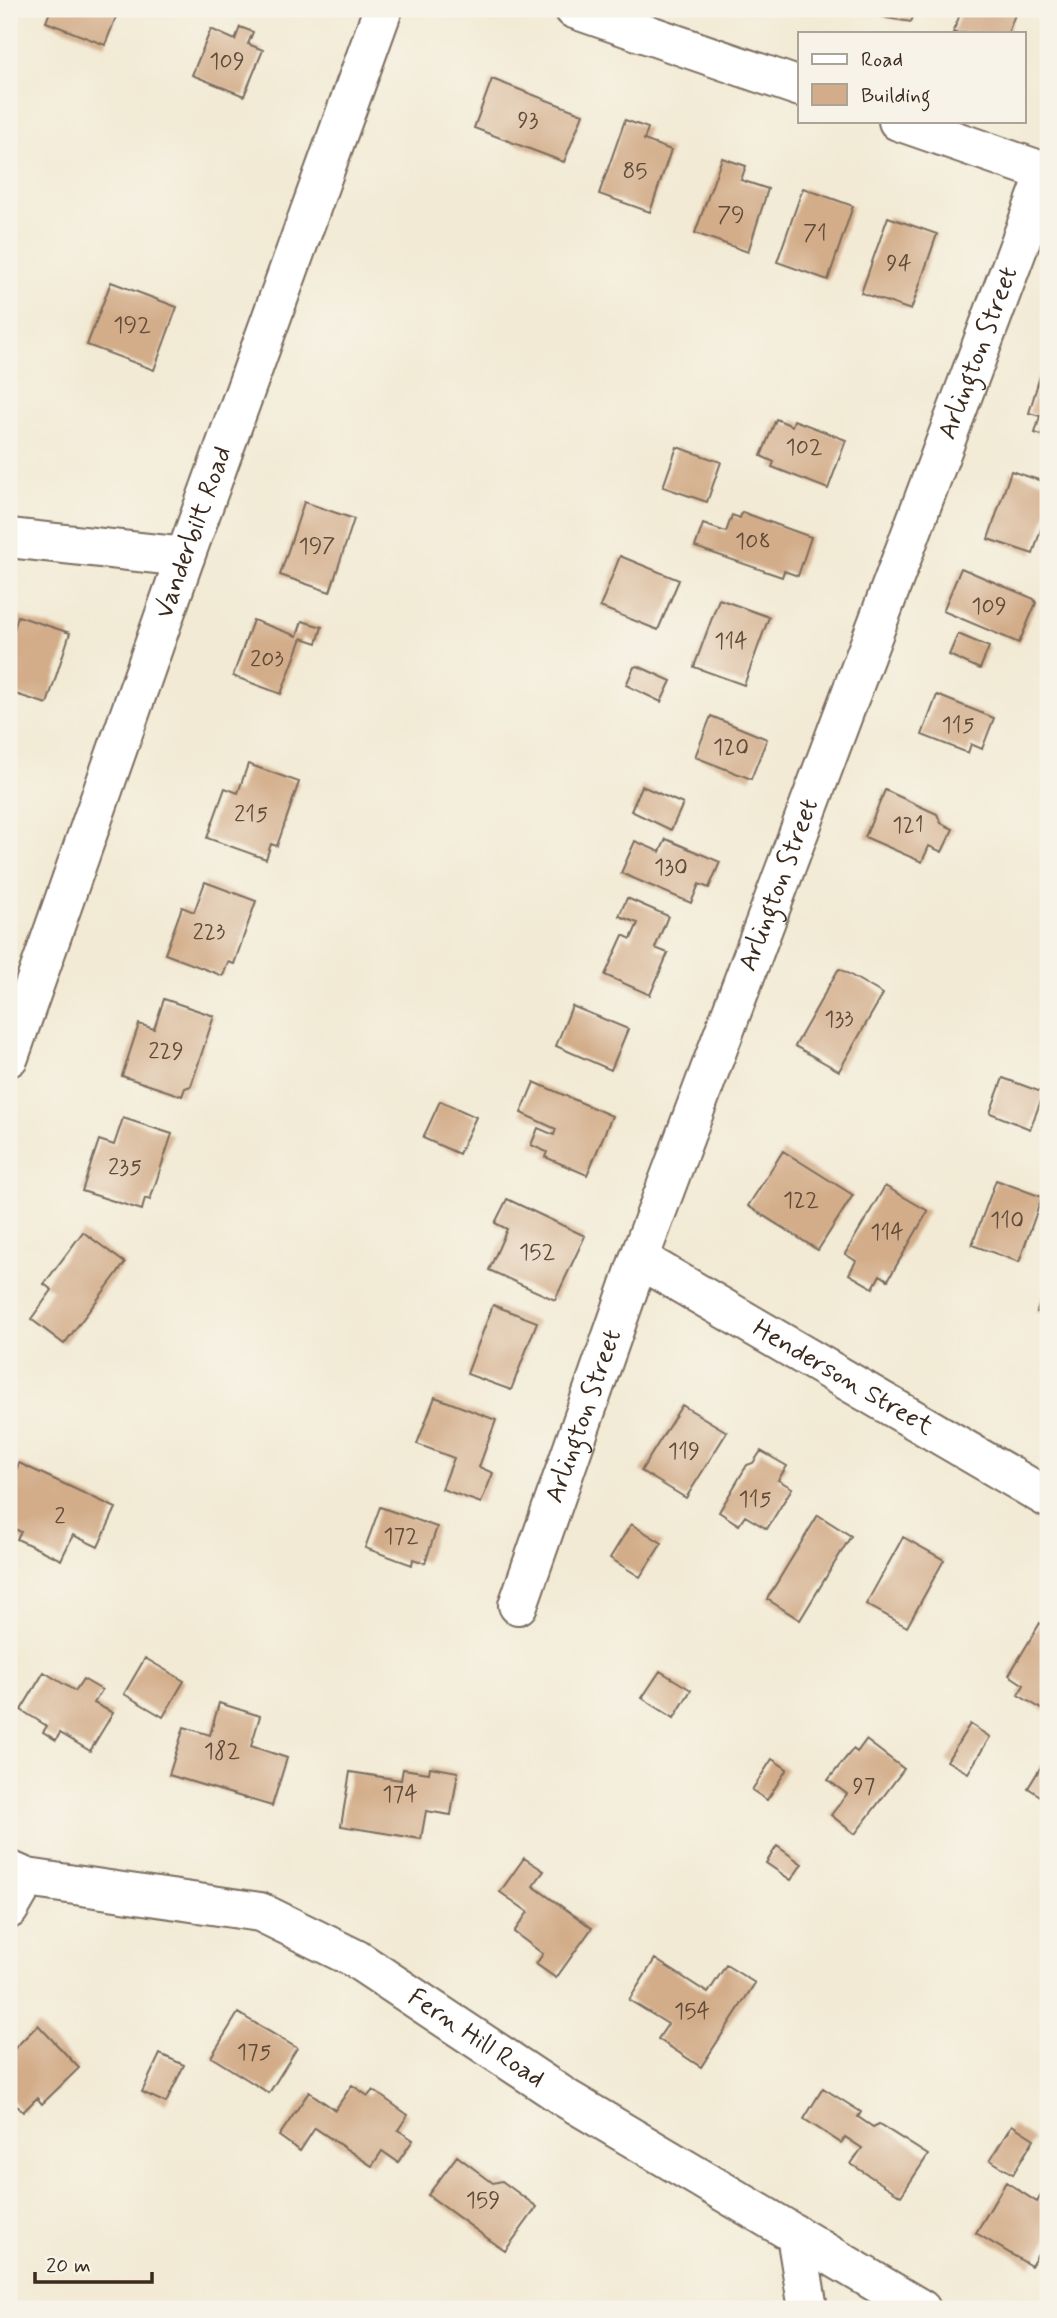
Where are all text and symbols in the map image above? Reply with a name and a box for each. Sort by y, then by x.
legend [798,32,1026,122]
text: Road [861,46,903,74]
house number: 109 [209,47,245,77]
text: Building [861,82,931,112]
house number: 93 [517,106,539,136]
house number: 85 [622,157,648,187]
house number: 79 [717,201,745,231]
house number: 71 [803,219,827,249]
house number: 94 [886,249,912,279]
street label: Arlington Street [931,262,1026,444]
house number: 192 [113,311,151,341]
house number: 102 [785,433,823,463]
street label: Vanderbilt Road [148,442,241,623]
house number: 108 [735,527,771,557]
house number: 197 [299,532,335,562]
house number: 109 [971,592,1007,622]
house number: 114 [714,627,748,657]
house number: 203 [250,645,284,675]
house number: 115 [942,711,974,741]
house number: 120 [713,733,749,763]
street label: Arlington Street [731,794,827,976]
house number: 215 [234,800,268,830]
house number: 121 [892,811,924,841]
house number: 130 [654,853,688,883]
house number: 223 [193,918,225,948]
house number: 133 [824,1005,854,1035]
house number: 229 [148,1037,184,1067]
house number: 235 [108,1153,142,1183]
house number: 122 [783,1186,819,1216]
house number: 110 [990,1206,1024,1236]
house number: 114 [870,1218,904,1248]
house number: 152 [519,1238,555,1268]
street label: Henderson Street [746,1312,939,1444]
street label: Arlington Street [538,1325,630,1508]
house number: 119 [668,1437,700,1467]
house number: 115 [739,1485,771,1515]
house number: 2 [54,1502,66,1532]
house number: 172 [383,1522,419,1552]
house number: 182 [204,1737,241,1767]
house number: 97 [853,1772,875,1802]
house number: 174 [382,1780,418,1810]
street label: Fern Hill Road [401,1981,551,2096]
house number: 154 [674,1997,710,2027]
house number: 175 [237,2038,271,2068]
house number: 159 [466,2186,500,2216]
scale bar [35,2241,152,2285]
text: 20 m [46,2252,91,2280]

